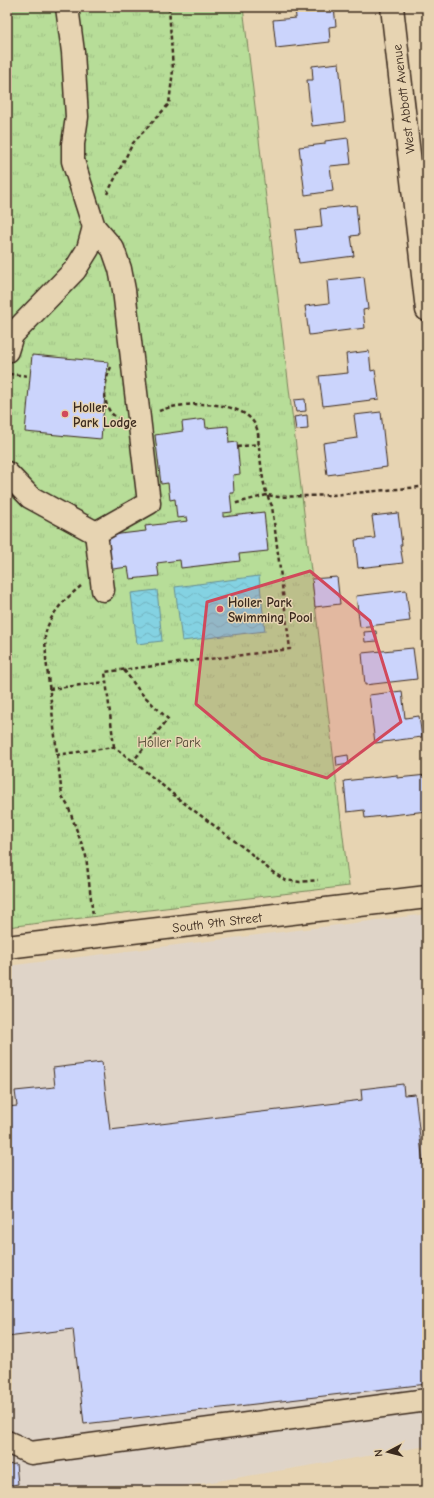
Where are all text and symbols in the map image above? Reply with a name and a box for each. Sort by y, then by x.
street label: West Abbott Avenue [389,43,418,154]
place label: Holler Park Lodge [73,400,137,430]
marker: Holler Park Lodge [60,409,70,419]
place label: Holler Park Swimming Pool [228,595,313,625]
marker: Holler Park Swimming Pool [215,604,225,614]
park label: Holler Park [138,735,201,750]
street label: South 9th Street [171,909,264,935]
north arrow [368,1432,408,1472]
text: N [372,1449,385,1458]

